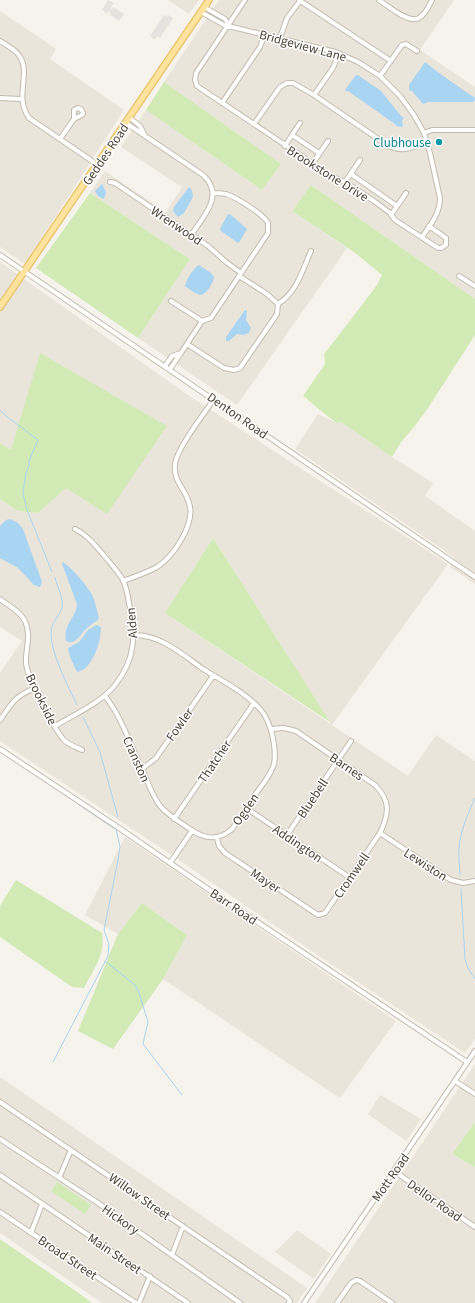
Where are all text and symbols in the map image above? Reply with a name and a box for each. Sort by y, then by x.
street label: Bridgeview Lane [257,26,348,66]
street label: Geddes Road [78,120,133,189]
place label: Clubhouse [373,134,431,152]
marker: Clubhouse [434,137,444,147]
street label: Brookstone Drive [283,141,372,206]
street label: Wrenwood [147,202,206,250]
street label: Denton Road [203,388,271,443]
street label: Alden [122,607,142,639]
street label: Brookside [21,671,61,728]
street label: Fowler [162,704,198,745]
street label: Cranston [118,733,154,785]
street label: Thatcher [194,736,236,787]
street label: Barnes [326,749,368,785]
street label: Bluebell [293,775,333,822]
street label: Ogden [228,790,263,829]
street label: Addington [269,821,326,867]
street label: Lewiston [400,844,451,886]
street label: Cromwell [330,849,374,902]
street label: Mayer [247,864,285,898]
street label: Barr Road [206,884,261,929]
street label: Mott Road [368,1150,414,1205]
street label: Willow Street [105,1169,174,1225]
street label: Dellor Road [403,1175,465,1226]
street label: Hickory [98,1200,143,1239]
street label: Main Street [84,1229,145,1279]
street label: Broad Street [34,1231,101,1285]

